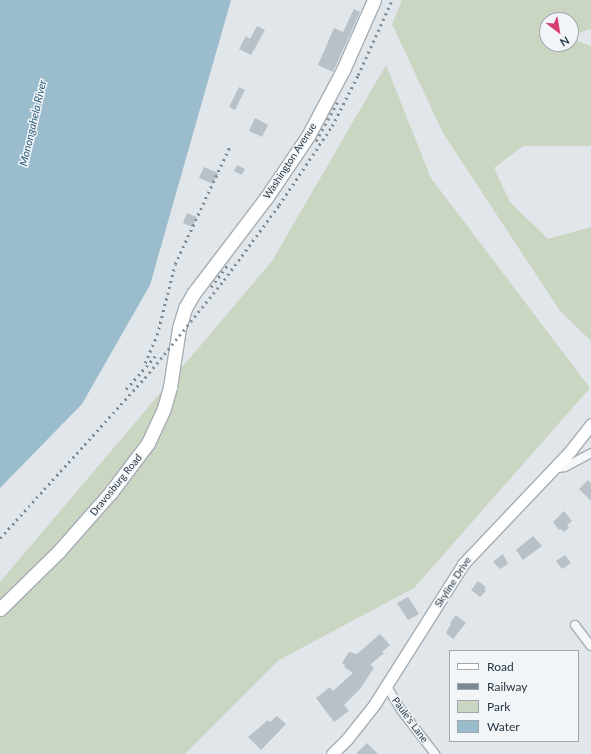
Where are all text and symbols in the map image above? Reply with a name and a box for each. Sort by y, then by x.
north arrow [539,12,579,52]
text: N [558,34,572,50]
water label: Monongahela River [17,79,49,167]
street label: Washington Avenue [261,121,319,201]
street label: Dravosburg Road [88,452,144,518]
street label: Skyline Drive [432,555,474,609]
legend [449,650,579,742]
text: Road [487,659,514,674]
text: Railway [487,679,527,694]
street label: Paule's Lane [389,695,431,745]
text: Park [487,699,510,714]
text: Water [487,719,520,734]

